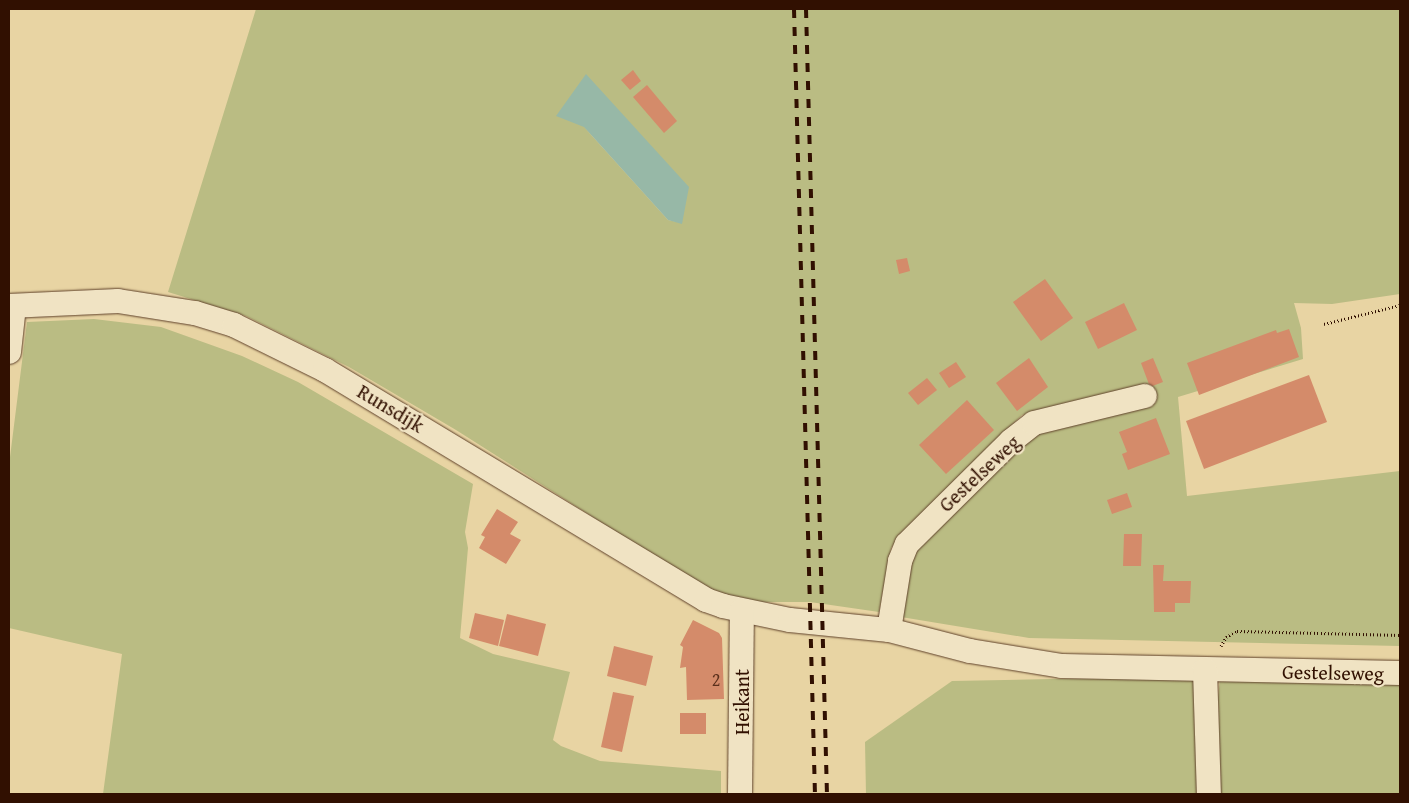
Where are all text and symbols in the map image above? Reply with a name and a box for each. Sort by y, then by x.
street label: Runsdijk [353,379,429,437]
street label: Gestelseweg [934,430,1024,516]
street label: Gestelseweg [1282,659,1384,685]
house number: 2 [712,669,720,691]
street label: Heikant [729,669,753,735]

